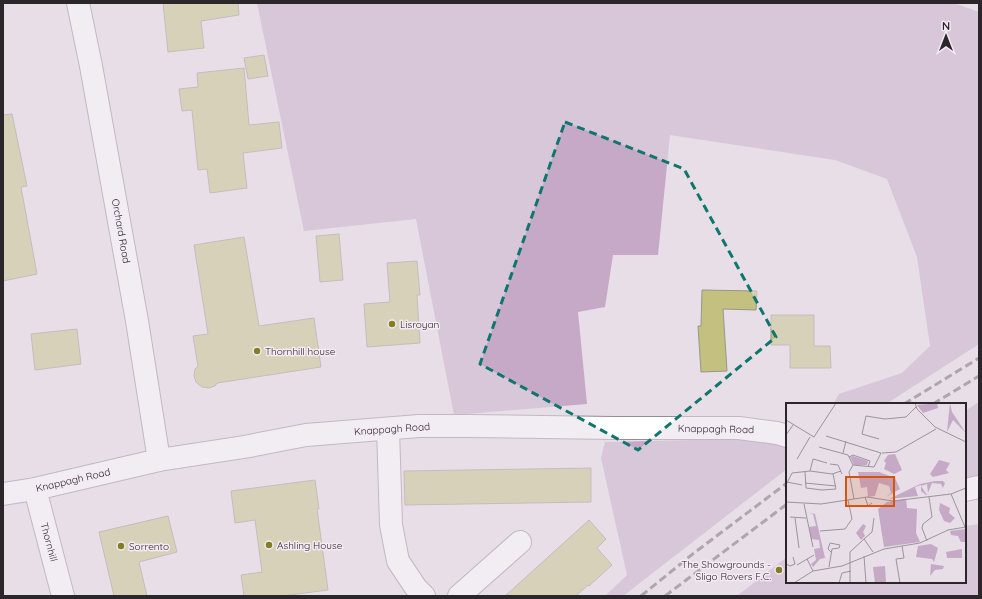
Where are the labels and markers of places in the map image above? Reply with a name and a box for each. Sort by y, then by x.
place label: Lisroyan [400,318,439,331]
marker: Lisroyan [387,319,397,329]
place label: Thornhill house [265,345,336,358]
marker: Thornhill house [252,346,262,356]
place label: Ashling House [277,539,343,552]
place label: Sorrento [129,540,169,553]
marker: Ashling House [264,540,274,550]
marker: Sorrento [116,541,126,551]
place label: The Showgrounds - Sligo Rovers F.C. [681,558,771,583]
marker: The Showgrounds - Sligo Rovers F.C. [774,565,784,575]

